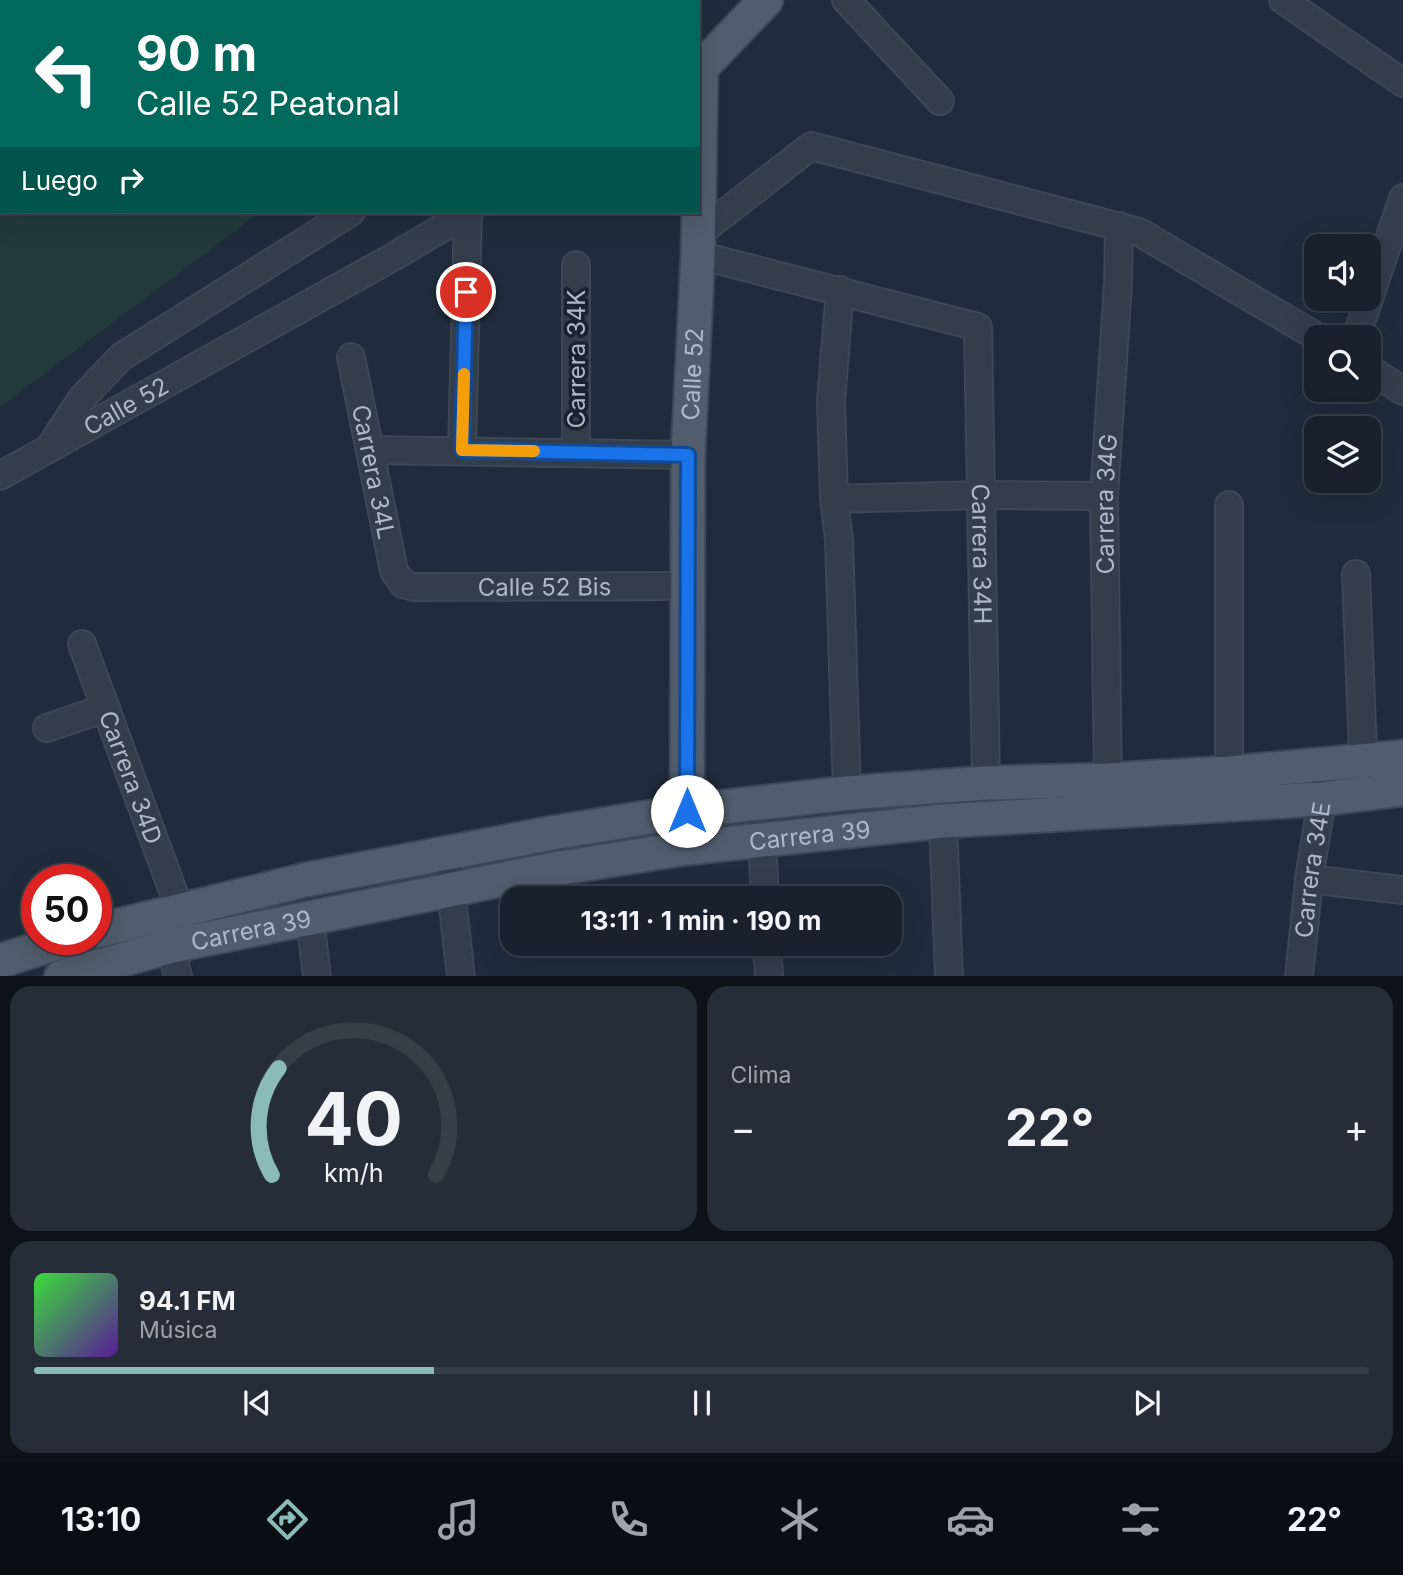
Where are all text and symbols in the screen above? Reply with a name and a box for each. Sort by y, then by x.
text: 90 m [136,24,257,83]
icon: left [21,28,112,119]
text: Calle 52 Peatonal [136,84,400,123]
icon: right [112,161,150,199]
text: Luego [21,165,98,196]
map controls [1304,234,1381,493]
button: sound [1304,234,1381,311]
pin [436,262,496,322]
icon: arrive [447,273,485,311]
street label: Carrera 34K [562,290,591,428]
button: search [1304,325,1381,402]
street label: Calle 52 [675,327,709,421]
street label: Calle 52 [78,371,173,441]
street label: Carrera 34L [346,402,402,541]
button: layers [1304,416,1381,493]
street label: Carrera 34G [1089,433,1123,575]
street label: Carrera 34H [966,483,998,624]
street label: Calle 52 Bis [478,572,611,601]
street label: Carrera 34D [93,707,169,848]
position arrow [650,774,724,848]
street label: Carrera 34E [1289,800,1336,939]
street label: Carrera 39 [748,814,872,856]
speed limit sign: 50 [21,864,112,955]
street label: Carrera 39 [188,904,314,956]
text: 13:11 · 1 min · 190 m [581,905,821,936]
text: Clima [731,1061,792,1089]
text: 40 [304,1074,402,1163]
text: 22° [1005,1096,1094,1159]
text: − [731,1105,756,1151]
text: + [1344,1105,1369,1151]
text: km/h [324,1157,383,1187]
text: 94.1 FM [139,1285,236,1316]
text: Música [139,1316,217,1344]
icon: previous [238,1384,276,1422]
icon: pause [683,1384,721,1422]
icon: next [1128,1384,1166,1422]
icon: directions [263,1495,312,1544]
icon: music [434,1495,483,1544]
icon: phone [604,1495,653,1544]
icon: climate [775,1495,824,1544]
icon: car [946,1495,995,1544]
icon: filters [1116,1495,1165,1544]
text: 13:10 [61,1500,141,1539]
text: 22° [1287,1500,1342,1539]

